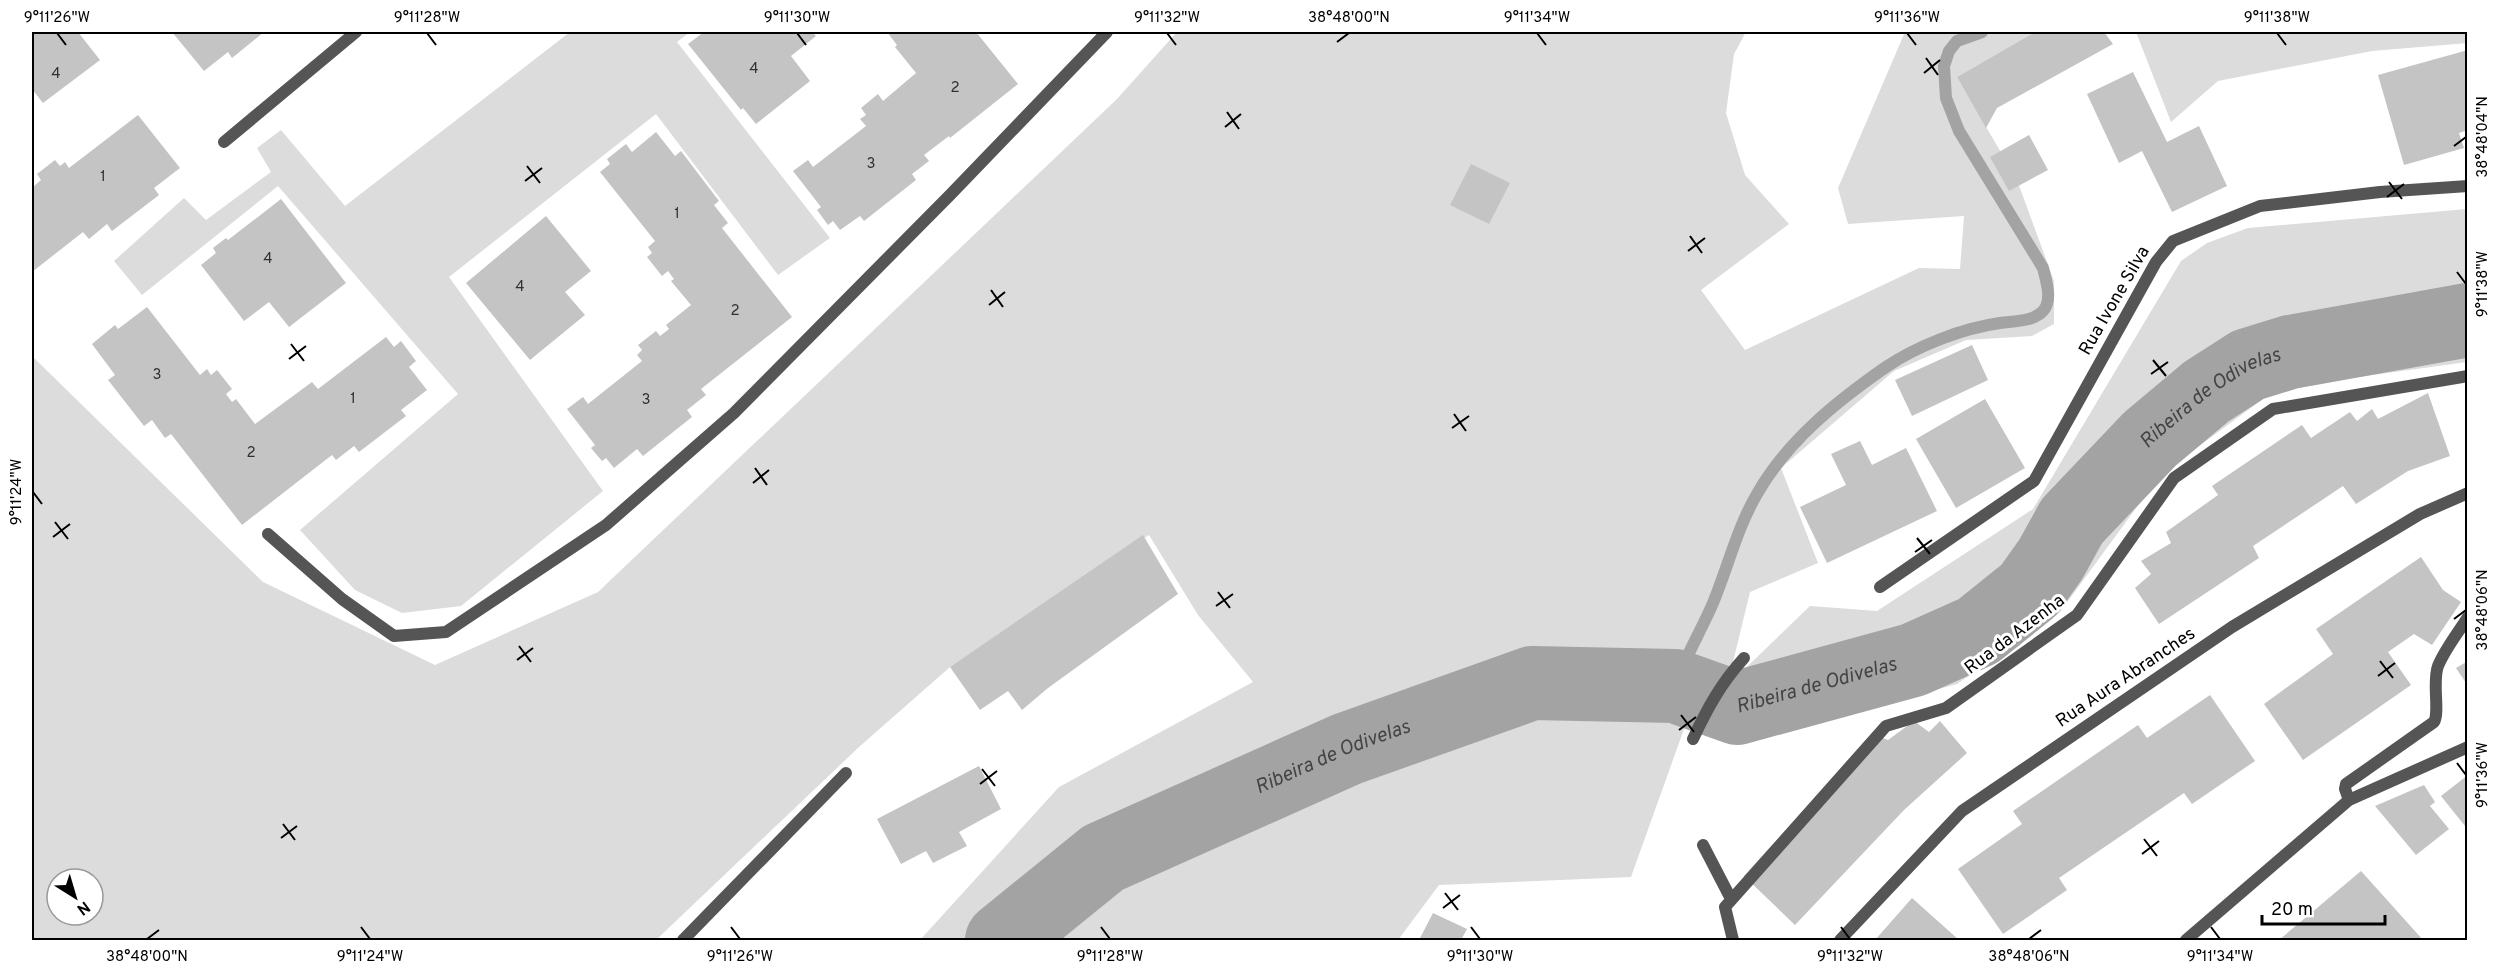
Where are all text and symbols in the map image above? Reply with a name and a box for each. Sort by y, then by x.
text: 9°11'26"W [24,9,90,28]
text: 9°11'28"W [394,9,460,28]
text: 9°11'30"W [764,9,830,28]
text: 9°11'32"W [1134,9,1200,28]
text: 38°48'00"N [1308,9,1390,28]
text: 9°11'34"W [1504,9,1570,28]
text: 9°11'36"W [1874,9,1940,28]
text: 9°11'38"W [2244,9,2310,28]
house number: 4 [749,60,759,79]
house number: 4 [51,65,61,84]
house number: 2 [950,79,960,98]
text: 38°48'04"N [2474,96,2493,178]
house number: 3 [866,155,876,174]
house number: 1 [100,168,106,187]
house number: 1 [674,205,680,224]
street label: Rua Ivone Silva [2074,242,2156,360]
house number: 4 [263,250,273,269]
text: 9°11'38"W [2474,251,2493,317]
house number: 4 [515,278,525,297]
house number: 2 [730,302,740,321]
water label: Ribeira de Odivelas [2134,342,2285,455]
house number: 3 [152,366,162,385]
house number: 1 [350,390,356,409]
house number: 3 [641,391,651,410]
house number: 2 [246,444,256,463]
text: 9°11'24"W [8,459,27,525]
text: 38°48'06"N [2474,569,2493,651]
street label: Rua da Azenha [1960,590,2070,680]
street label: Rua Aura Abranches [2052,623,2200,733]
water label: Ribeira de Odivelas [1733,652,1901,721]
water label: Ribeira de Odivelas [1251,714,1415,801]
text: 9°11'36"W [2474,742,2493,808]
north arrow [45,867,105,927]
scale bar [2262,888,2385,926]
text: N [72,896,93,919]
text: 20 m [2271,899,2313,922]
text: 38°48'00"N [106,948,188,967]
text: 9°11'24"W [337,948,403,967]
text: 9°11'26"W [707,948,773,967]
text: 9°11'28"W [1077,948,1143,967]
text: 9°11'30"W [1447,948,1513,967]
text: 9°11'32"W [1817,948,1883,967]
text: 38°48'06"N [1988,948,2070,967]
text: 9°11'34"W [2187,948,2253,967]

